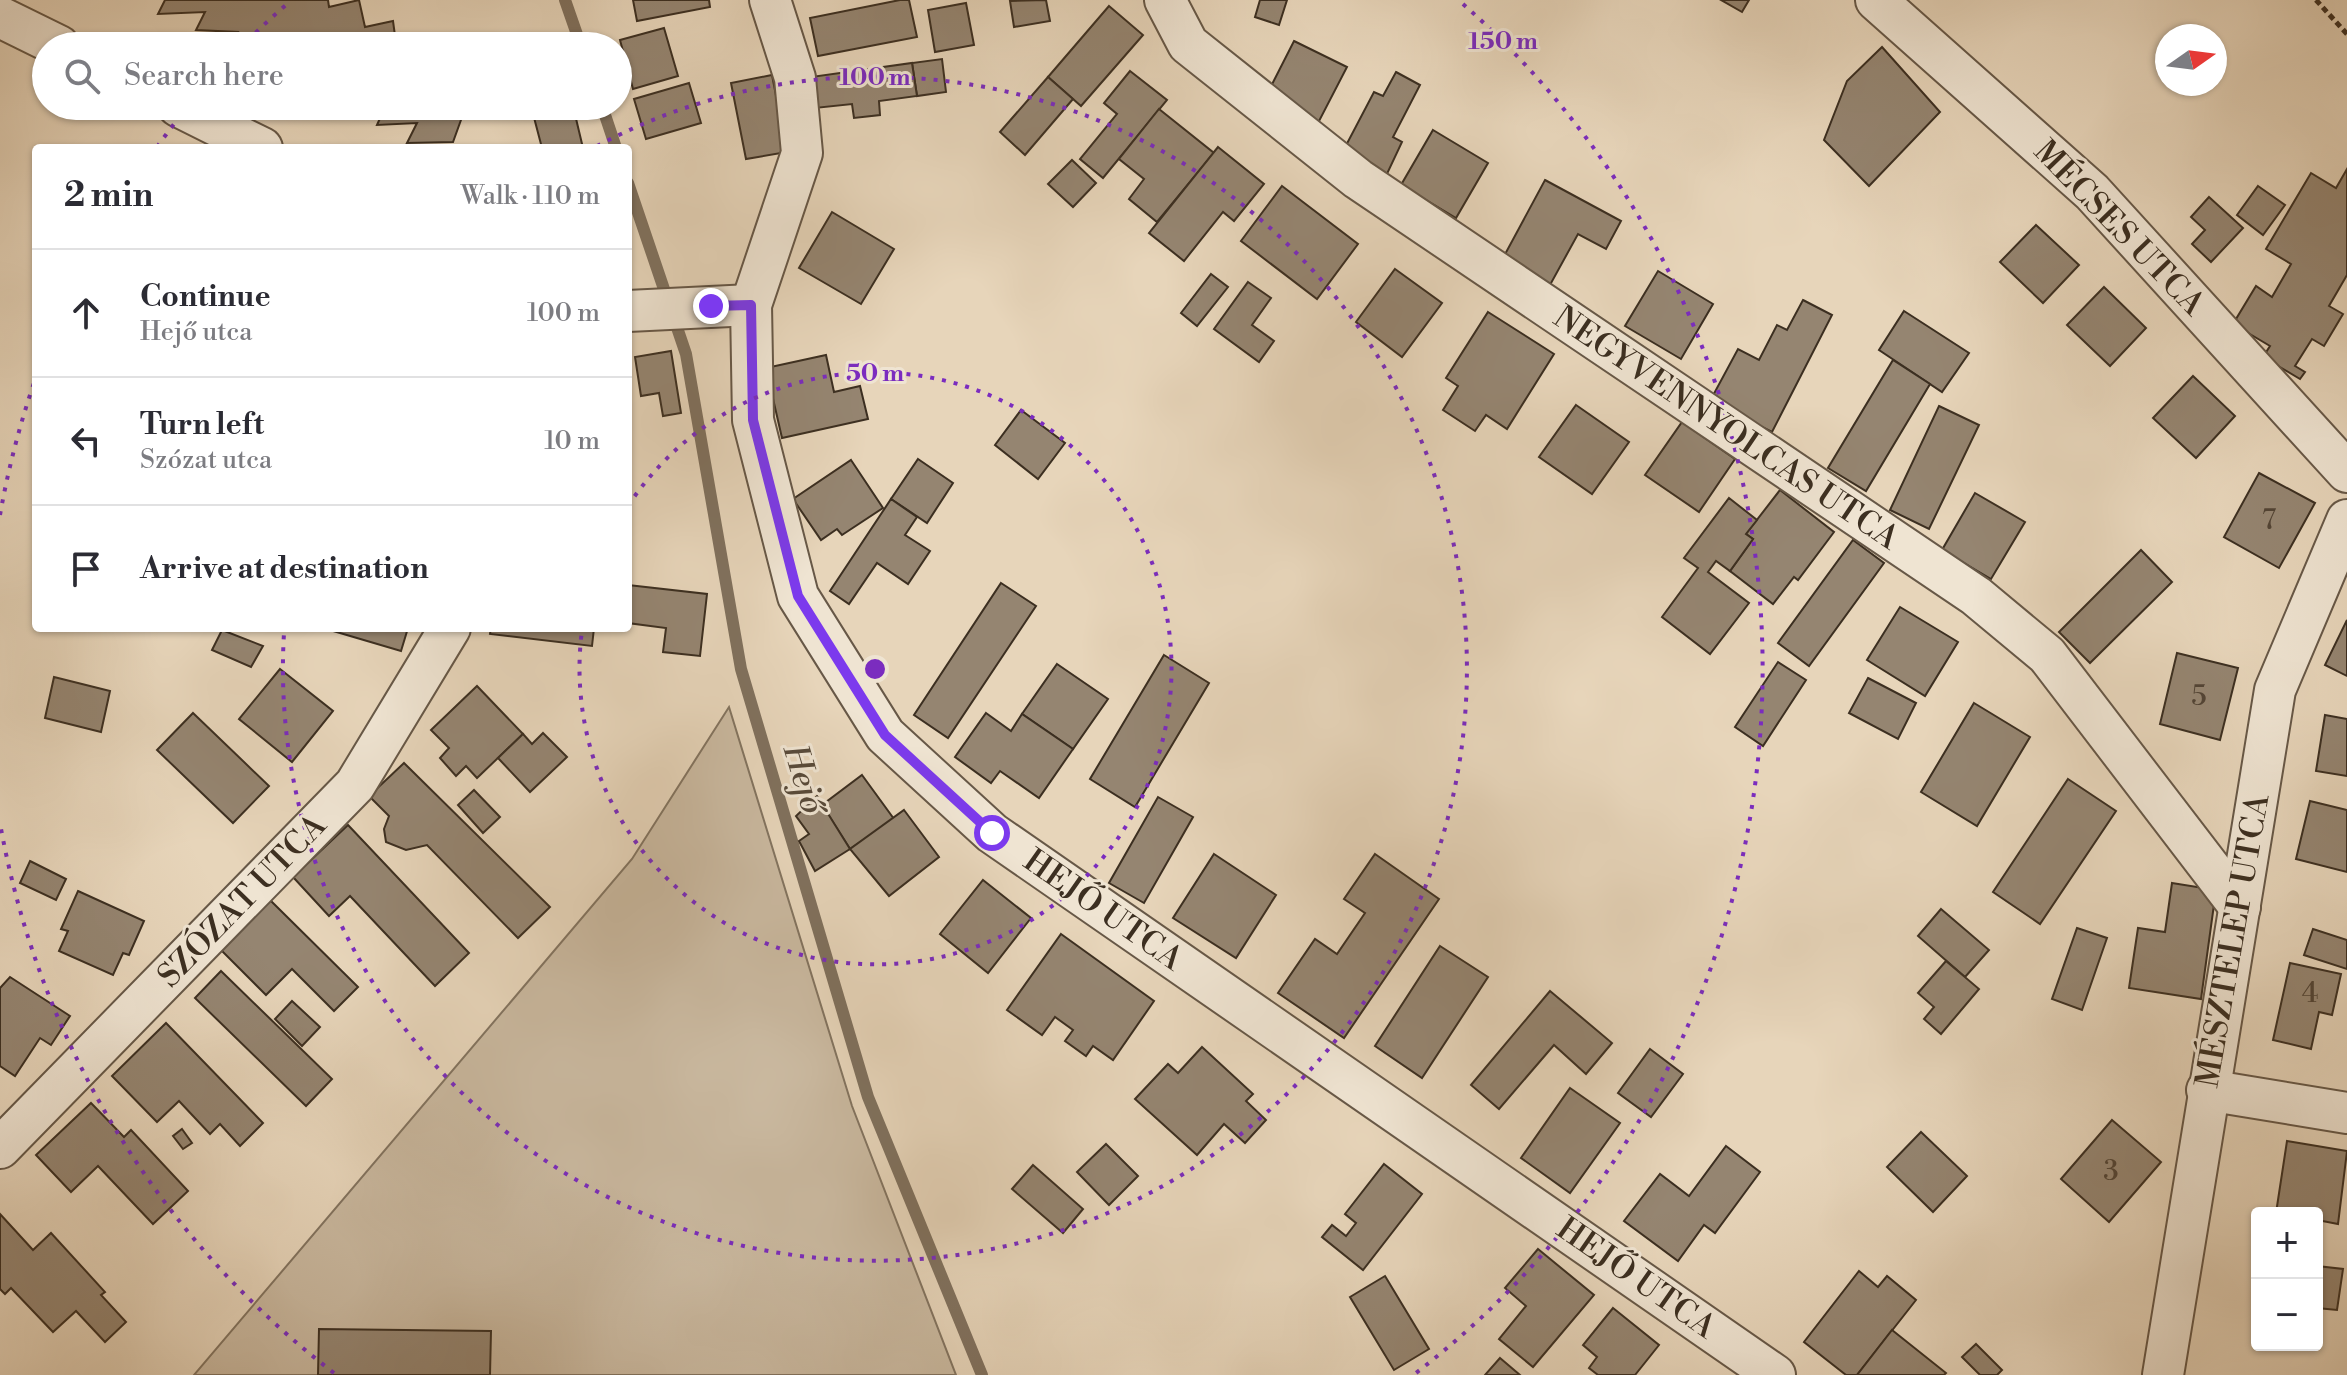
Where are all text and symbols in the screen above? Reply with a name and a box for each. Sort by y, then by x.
north arrow [2155,24,2227,96]
text: 150 m [1468,27,1538,57]
search box [32,32,632,120]
icon: search [60,54,104,98]
text: Search here [124,57,284,95]
text: 100 m [839,63,911,93]
street label: MÉCSES UTCA [2025,131,2215,325]
text: 2 min [64,175,153,217]
text: Walk · 110 m [461,180,600,212]
text: Continue [140,278,271,316]
route end [693,288,729,324]
icon: ahead [64,291,108,335]
text: 100 m [527,297,600,329]
street label: NEGYVENNYOLCAS UTCA [1546,297,1907,559]
text: Hejő utca [140,316,253,348]
text: 50 m [846,359,904,389]
text: Turn left [140,406,264,444]
icon: left [64,419,108,463]
text: 10 m [544,425,600,457]
text: Szózat utca [140,444,272,476]
house number: 7 [2262,503,2276,538]
icon: arrive [64,547,108,591]
text: Arrive at destination [140,550,429,588]
centre of rings [861,655,889,683]
house number: 5 [2191,679,2207,714]
water label: Hejő [772,738,835,823]
street label: MÉSZTELEP UTCA [2186,790,2279,1091]
street label: SZÓZAT UTCA [148,804,335,996]
route start [974,815,1010,851]
street label: HEJŐ UTCA [1016,839,1192,980]
house number: 4 [2302,976,2318,1011]
house number: 3 [2103,1154,2119,1189]
street label: HEJŐ UTCA [1549,1207,1725,1348]
map controls [2251,1207,2323,1351]
button: + [2251,1207,2323,1279]
button: − [2251,1279,2323,1351]

